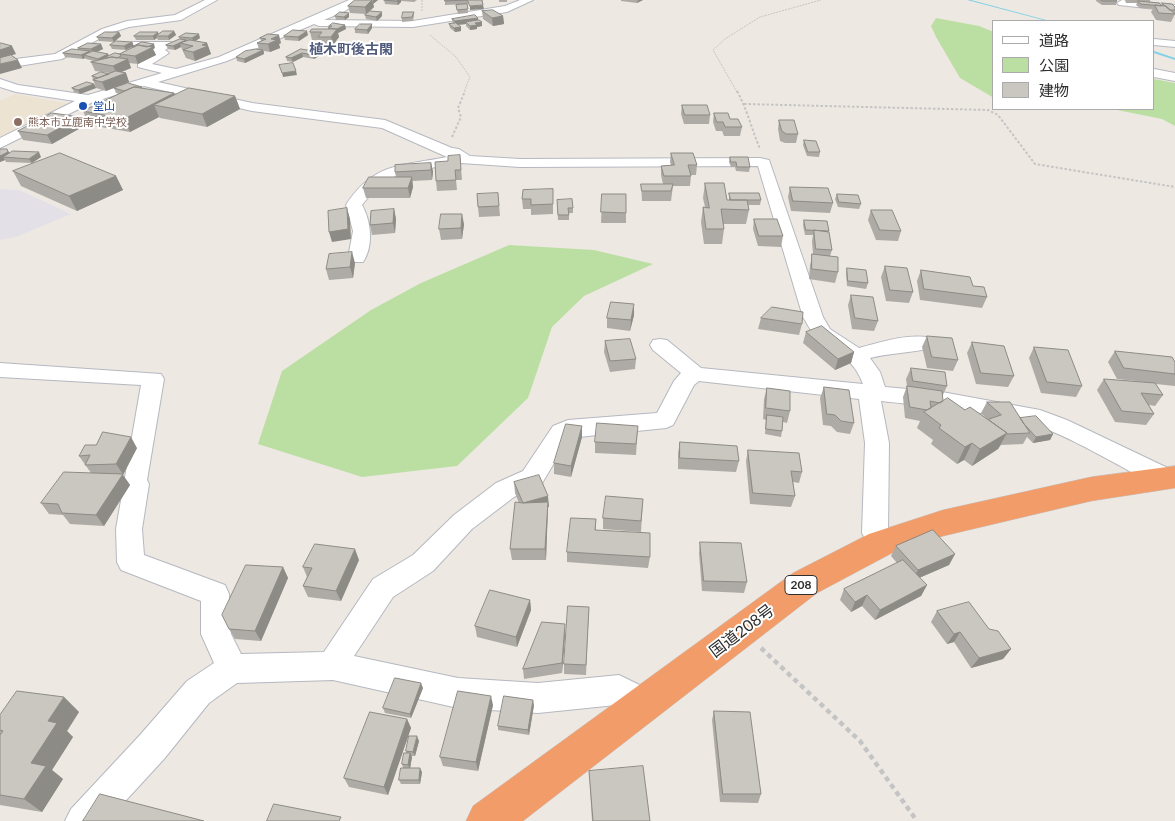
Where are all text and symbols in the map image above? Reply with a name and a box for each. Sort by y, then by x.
legend [992,20,1155,110]
text: 道路 [1039,31,1069,49]
district label: 植木町後古閑 [309,41,393,57]
text: 公園 [1039,56,1069,74]
text: 建物 [1039,81,1069,99]
place label: 堂山 [93,99,115,113]
marker: 堂山 [77,100,89,112]
place label: 熊本市立鹿南中学校 [28,115,127,129]
marker: 熊本市立鹿南中学校 [12,116,24,128]
road number: 208 [785,576,817,594]
street label: 国道208号 [706,601,778,661]

